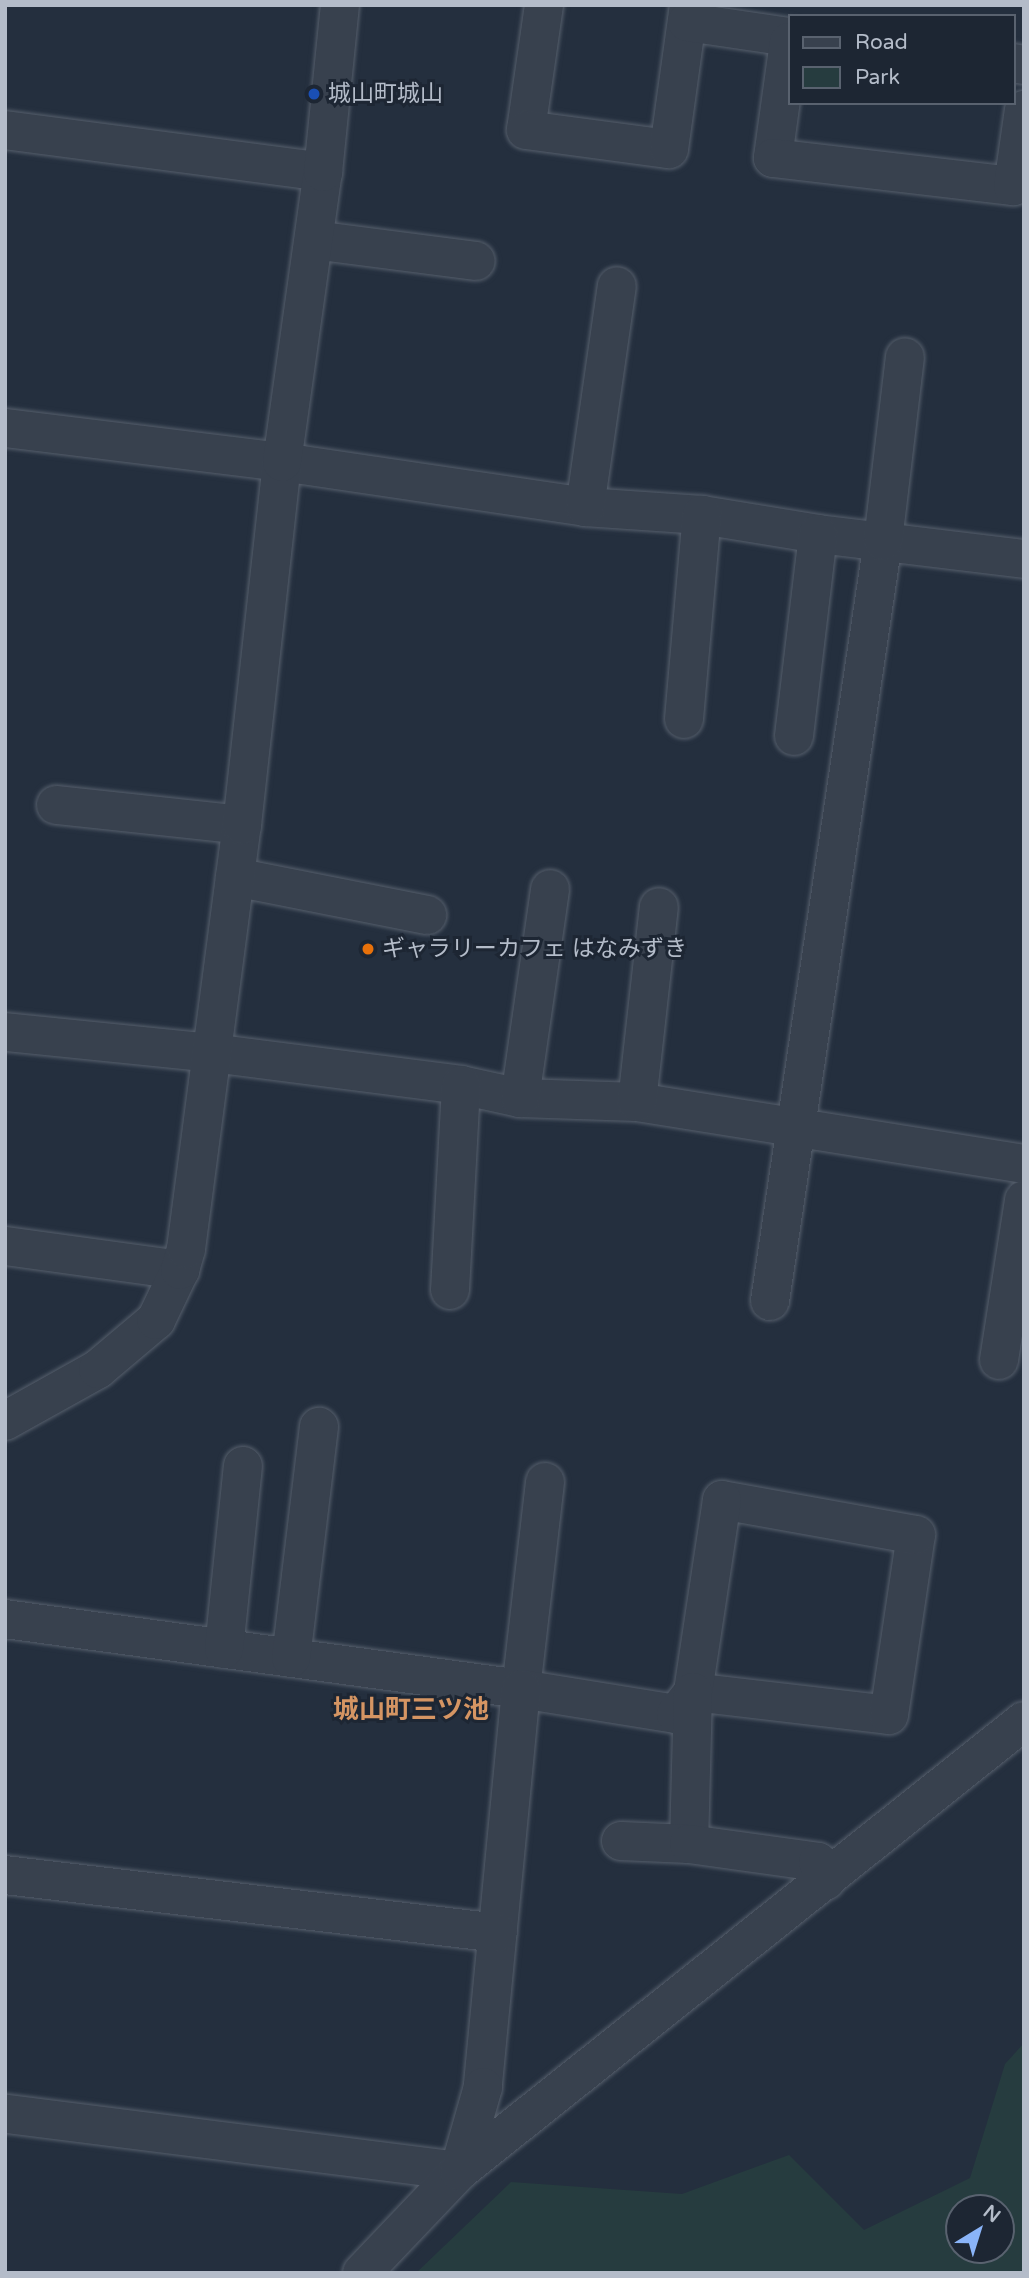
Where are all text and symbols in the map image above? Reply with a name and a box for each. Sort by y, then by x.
legend [788,14,1015,105]
text: Road [855,30,908,55]
text: Park [855,65,900,90]
place label: 城山町城山 [328,80,443,108]
marker: 城山町城山 [306,86,322,102]
place label: ギャラリーカフェ はなみずき [382,935,687,963]
marker: ギャラリーカフェ はなみずき [360,941,376,957]
district label: 城山町三ツ池 [333,1694,489,1726]
north arrow [945,2194,1015,2264]
text: N [979,2201,1004,2227]

